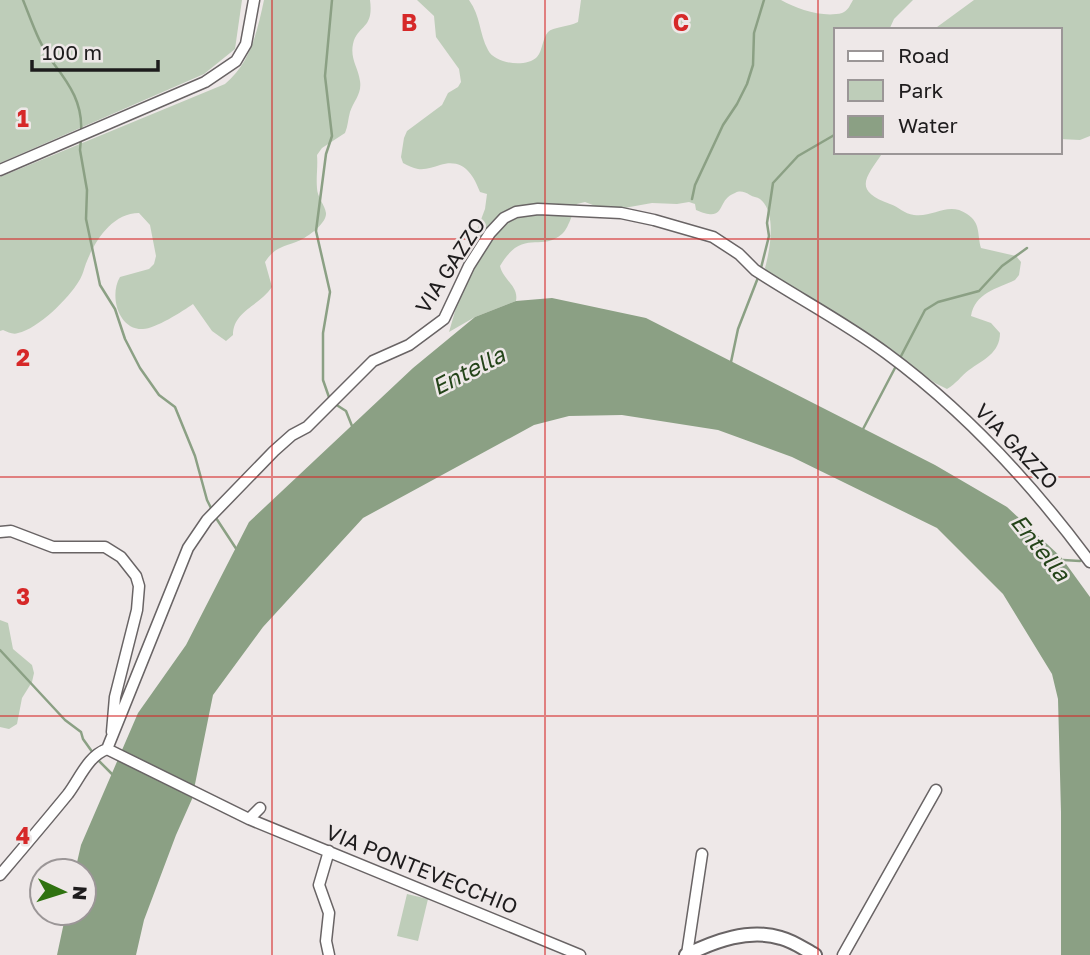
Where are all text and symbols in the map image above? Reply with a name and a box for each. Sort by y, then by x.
text: B [401,8,417,36]
text: C [673,8,689,36]
scale bar [32,28,158,72]
legend [834,28,1062,154]
text: 100 m [42,39,102,65]
text: Road [898,42,949,68]
text: Park [898,77,944,103]
text: 1 [17,104,29,132]
text: Water [898,112,958,138]
street label: VIA GAZZO [409,212,491,318]
water label: Entella [427,339,510,400]
text: 2 [16,343,30,371]
street label: VIA GAZZO [970,398,1064,494]
water label: Entella [1006,508,1077,587]
text: 3 [16,582,30,610]
street label: VIA PONTEVECCHIO [322,819,522,919]
text: 4 [16,821,30,849]
north arrow [28,857,98,927]
text: N [68,885,92,901]

